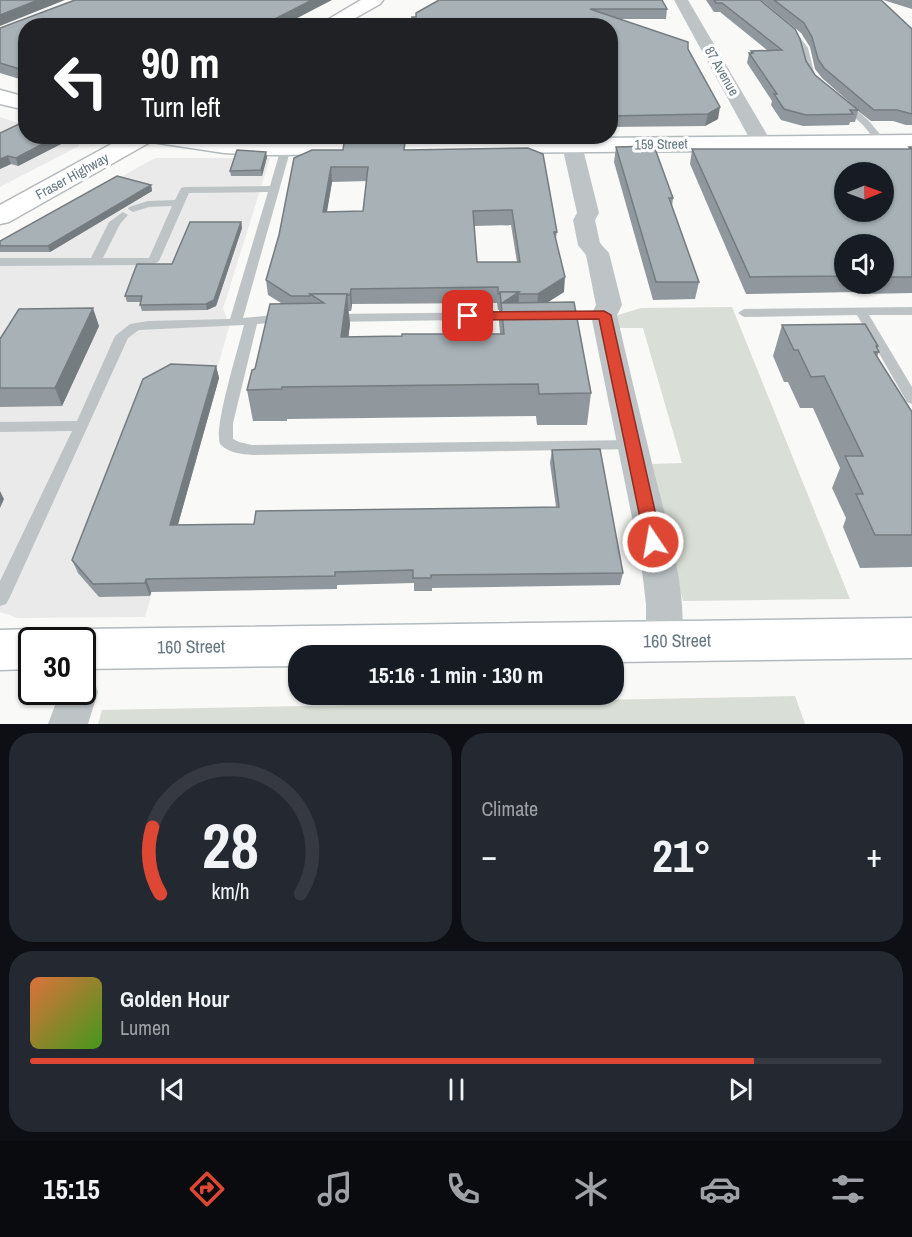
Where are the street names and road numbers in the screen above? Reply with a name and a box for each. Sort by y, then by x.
street label: 87 Avenue [701,43,743,99]
street label: 159 Street [634,135,688,153]
street label: Fraser Highway [32,148,112,204]
street label: 160 Street [643,627,711,654]
street label: 160 Street [157,633,225,660]

